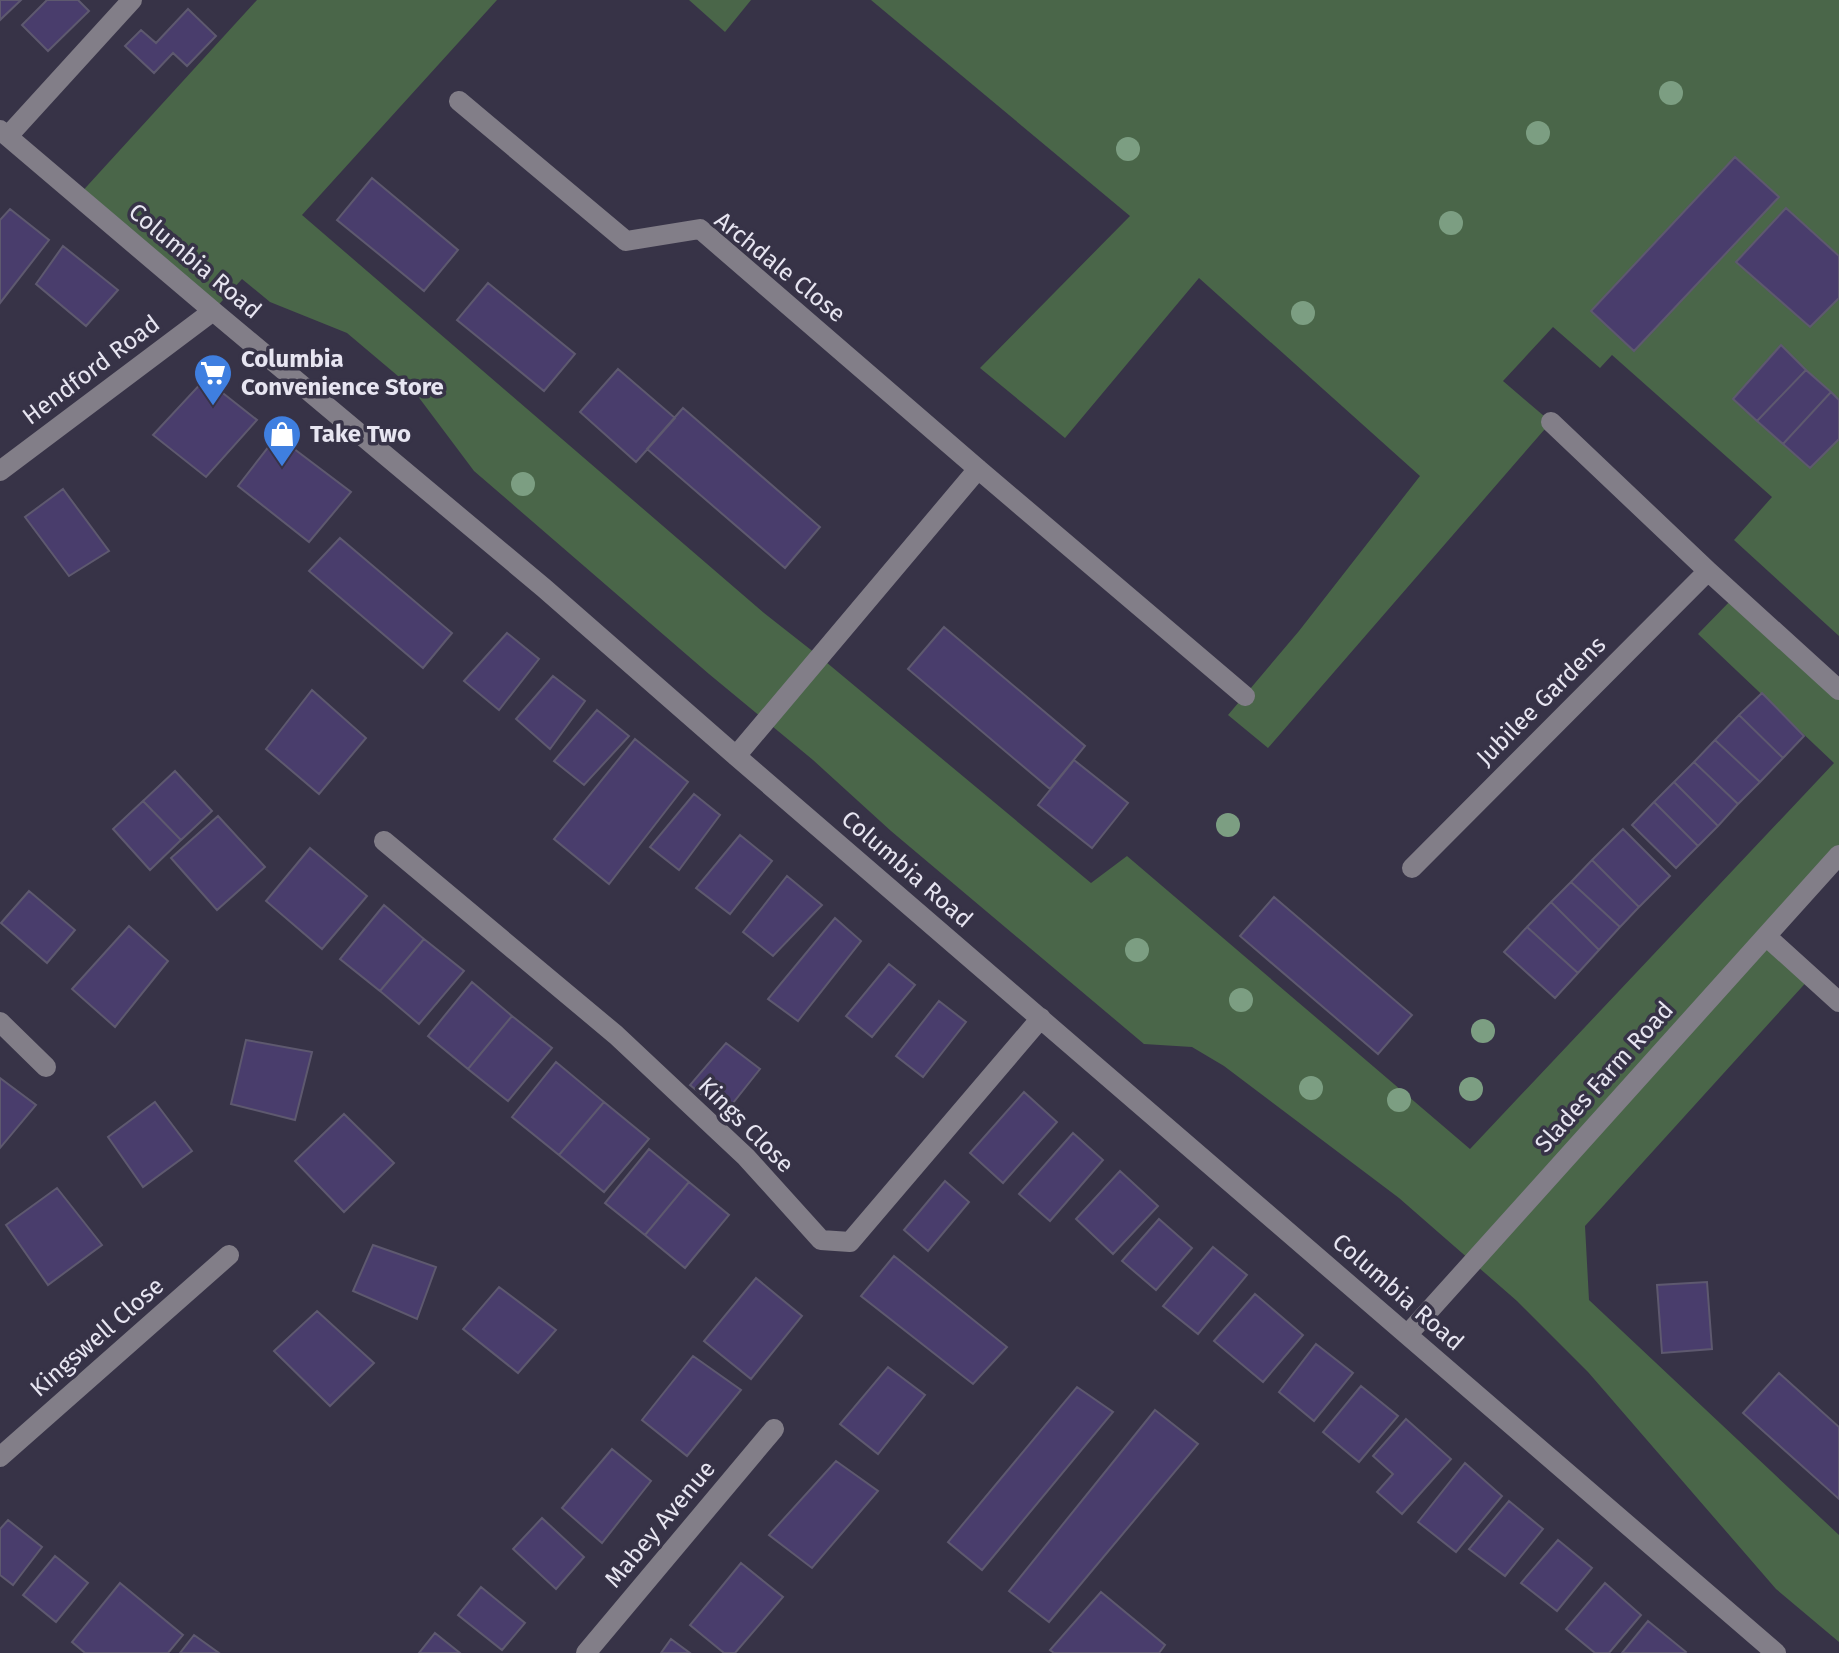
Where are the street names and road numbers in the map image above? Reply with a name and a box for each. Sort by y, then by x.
street label: Columbia Road [123,197,267,325]
street label: Archdale Close [709,206,851,328]
street label: Hendford Road [17,309,165,431]
street label: Jubilee Gardens [1471,631,1611,771]
street label: Columbia Road [836,805,978,933]
street label: Slades Farm Road [1529,996,1679,1158]
street label: Kings Close [693,1072,799,1178]
street label: Columbia Road [1327,1228,1469,1356]
street label: Kingswell Close [25,1272,169,1402]
street label: Mabey Avenue [599,1455,721,1593]

